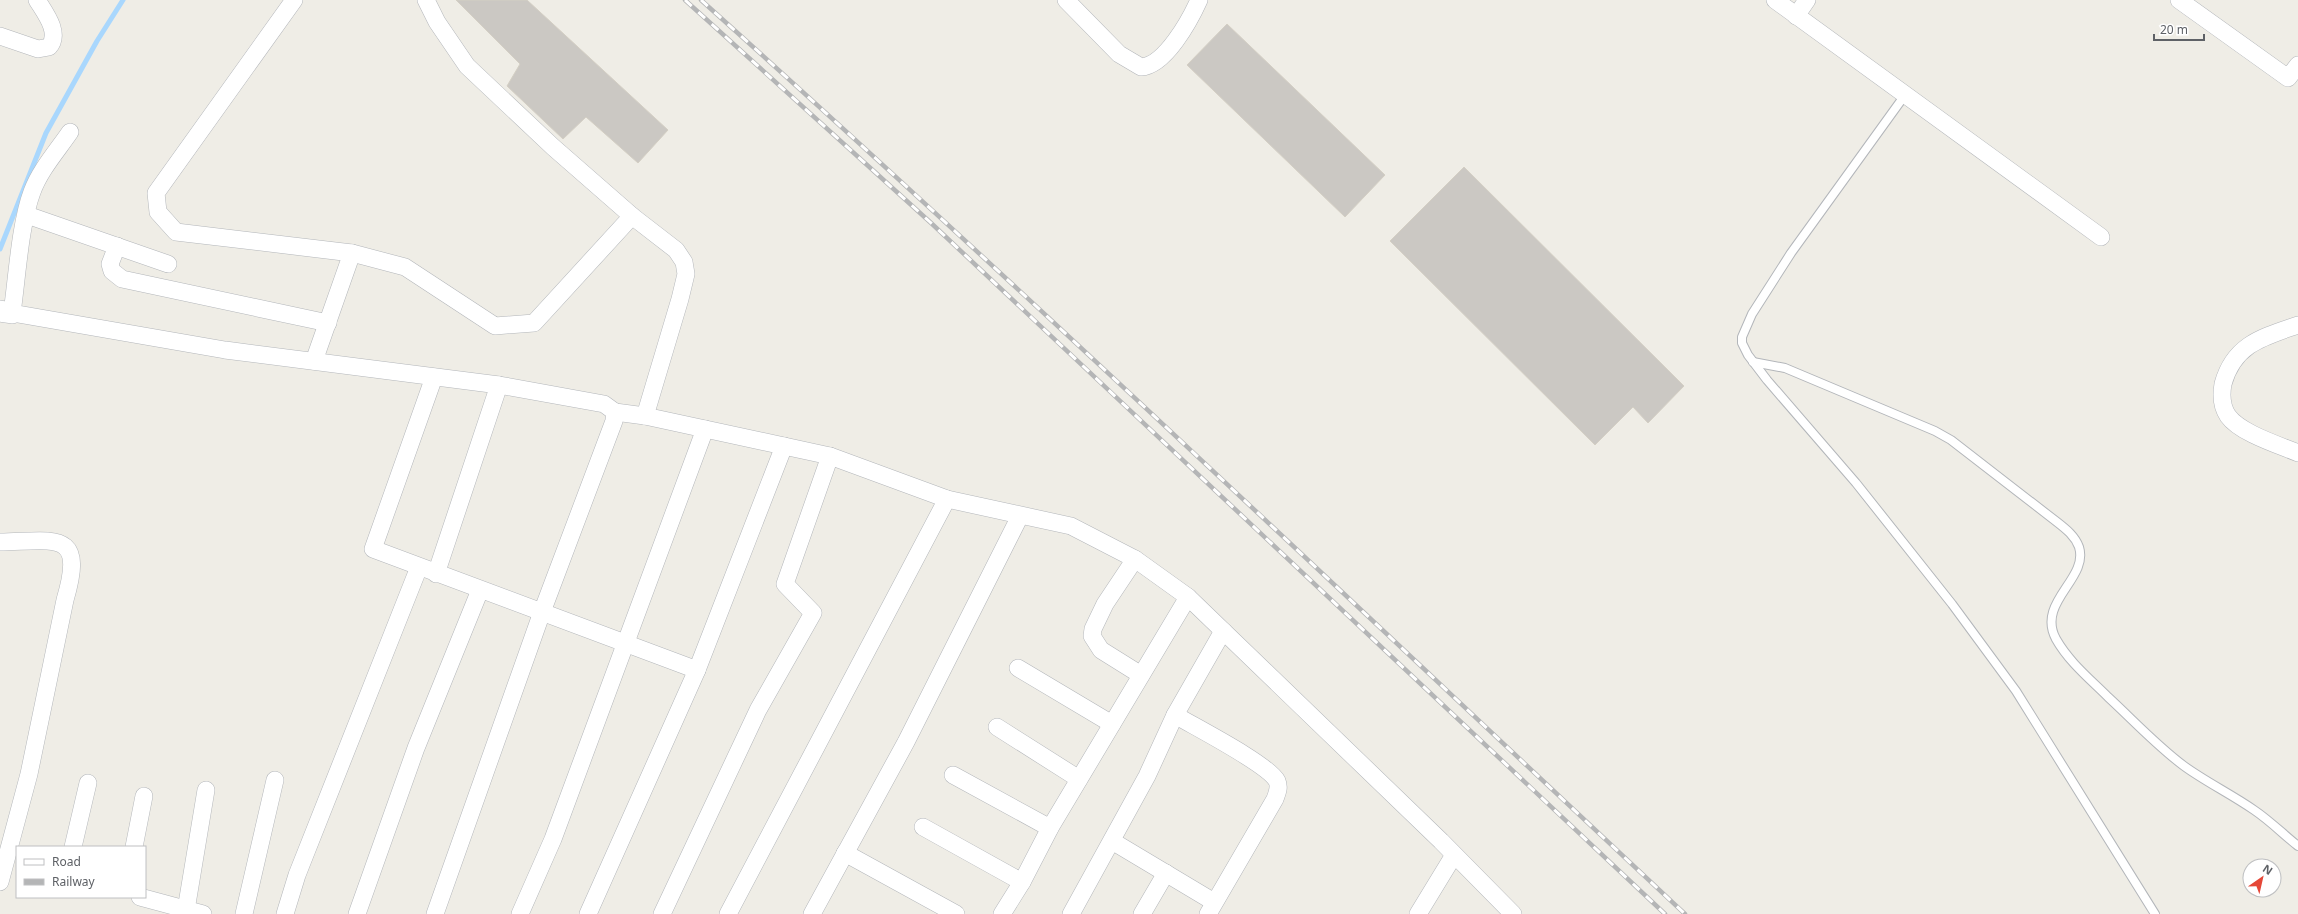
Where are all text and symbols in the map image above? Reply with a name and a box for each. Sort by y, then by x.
scale bar [2154,16,2204,42]
text: 20 m [2160,21,2188,38]
legend [16,846,146,898]
text: Road [52,853,81,870]
north arrow [2242,858,2282,898]
text: N [2260,861,2276,878]
text: Railway [52,873,96,890]

